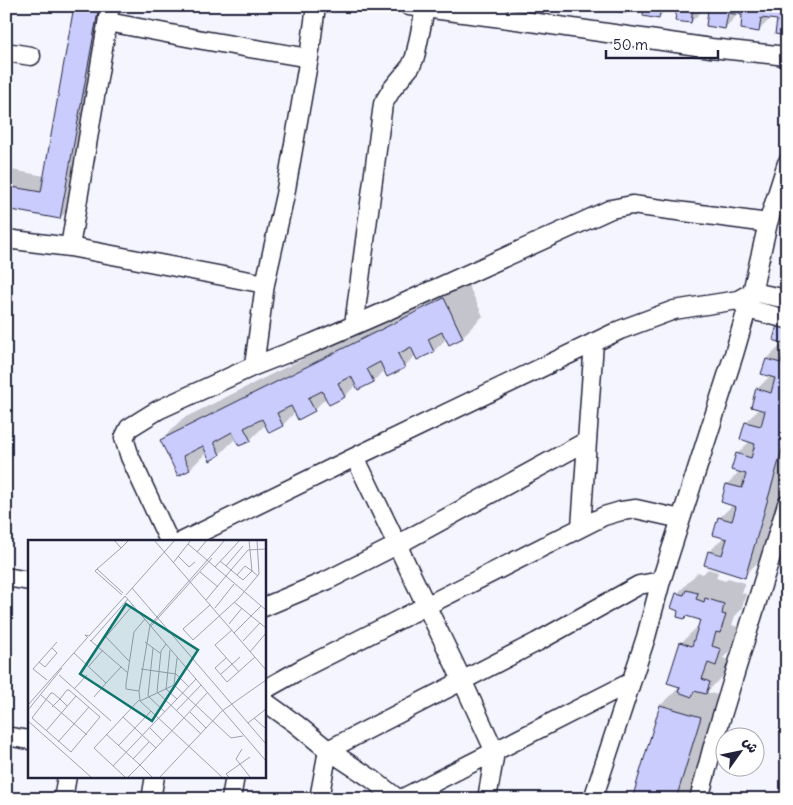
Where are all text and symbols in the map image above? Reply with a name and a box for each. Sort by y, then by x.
scale bar [606,28,718,60]
text: 50 m [613,35,648,54]
inset map [28,540,265,778]
north arrow [716,728,766,778]
text: ش [739,734,763,756]

